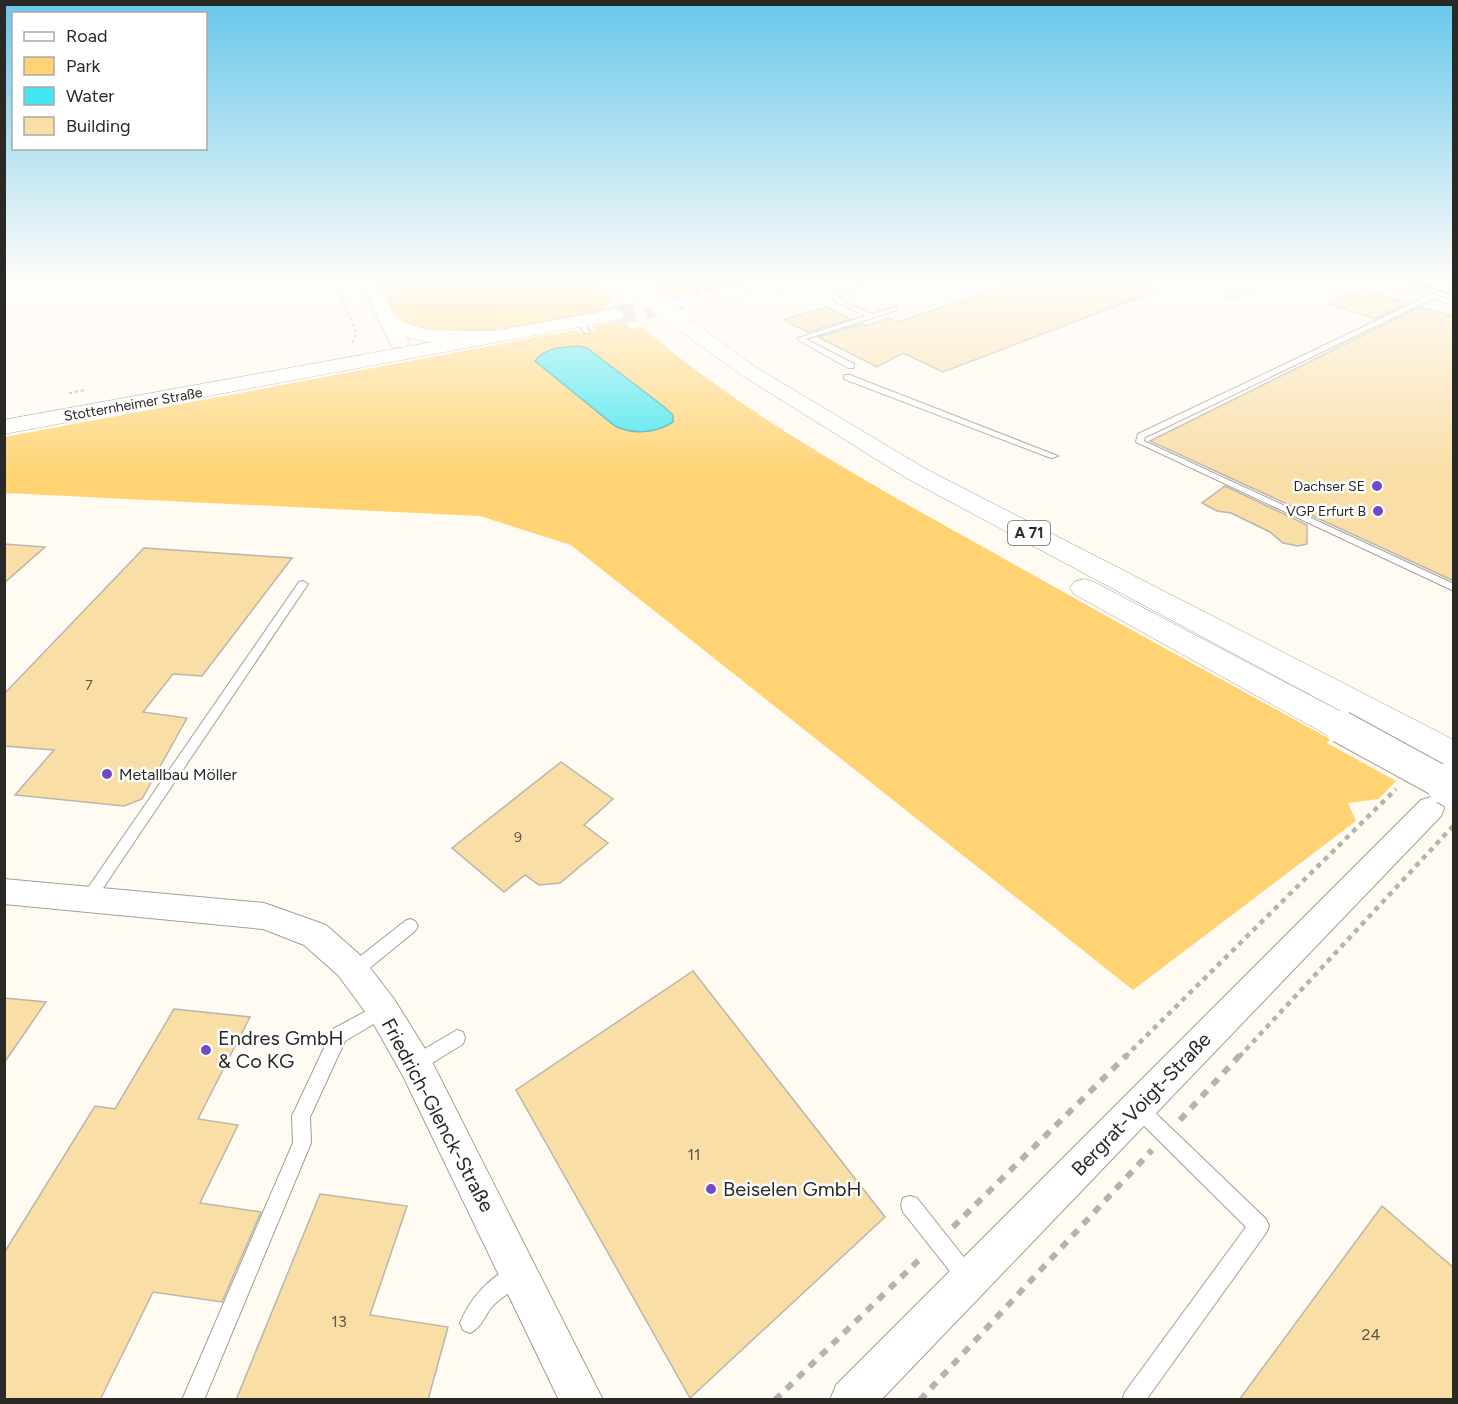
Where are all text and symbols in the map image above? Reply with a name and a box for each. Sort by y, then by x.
legend [12,12,207,150]
text: Road [66,25,107,47]
text: Park [66,55,101,77]
text: Water [66,85,114,107]
text: Building [66,115,131,137]
street label: Stotternheimer Straße [62,384,204,425]
place label: Dachser SE [1294,478,1365,495]
marker: Dachser SE [1370,479,1384,493]
place label: VGP Erfurt B [1286,503,1366,520]
marker: VGP Erfurt B [1371,504,1385,518]
road number: A 71 [1008,521,1050,545]
house number: 7 [85,677,93,694]
place label: Metallbau Möller [119,765,237,784]
marker: Metallbau Möller [100,767,114,781]
house number: 9 [514,829,522,846]
street label: Friedrich-Glenck-Straße [377,1014,499,1216]
place label: Endres GmbH & Co KG [218,1026,344,1073]
street label: Bergrat-Voigt-Straße [1066,1027,1216,1181]
marker: Endres GmbH & Co KG [199,1043,213,1057]
house number: 11 [687,1145,701,1164]
place label: Beiselen GmbH [723,1177,861,1201]
marker: Beiselen GmbH [704,1182,718,1196]
house number: 13 [331,1312,347,1331]
house number: 24 [1362,1325,1380,1344]

